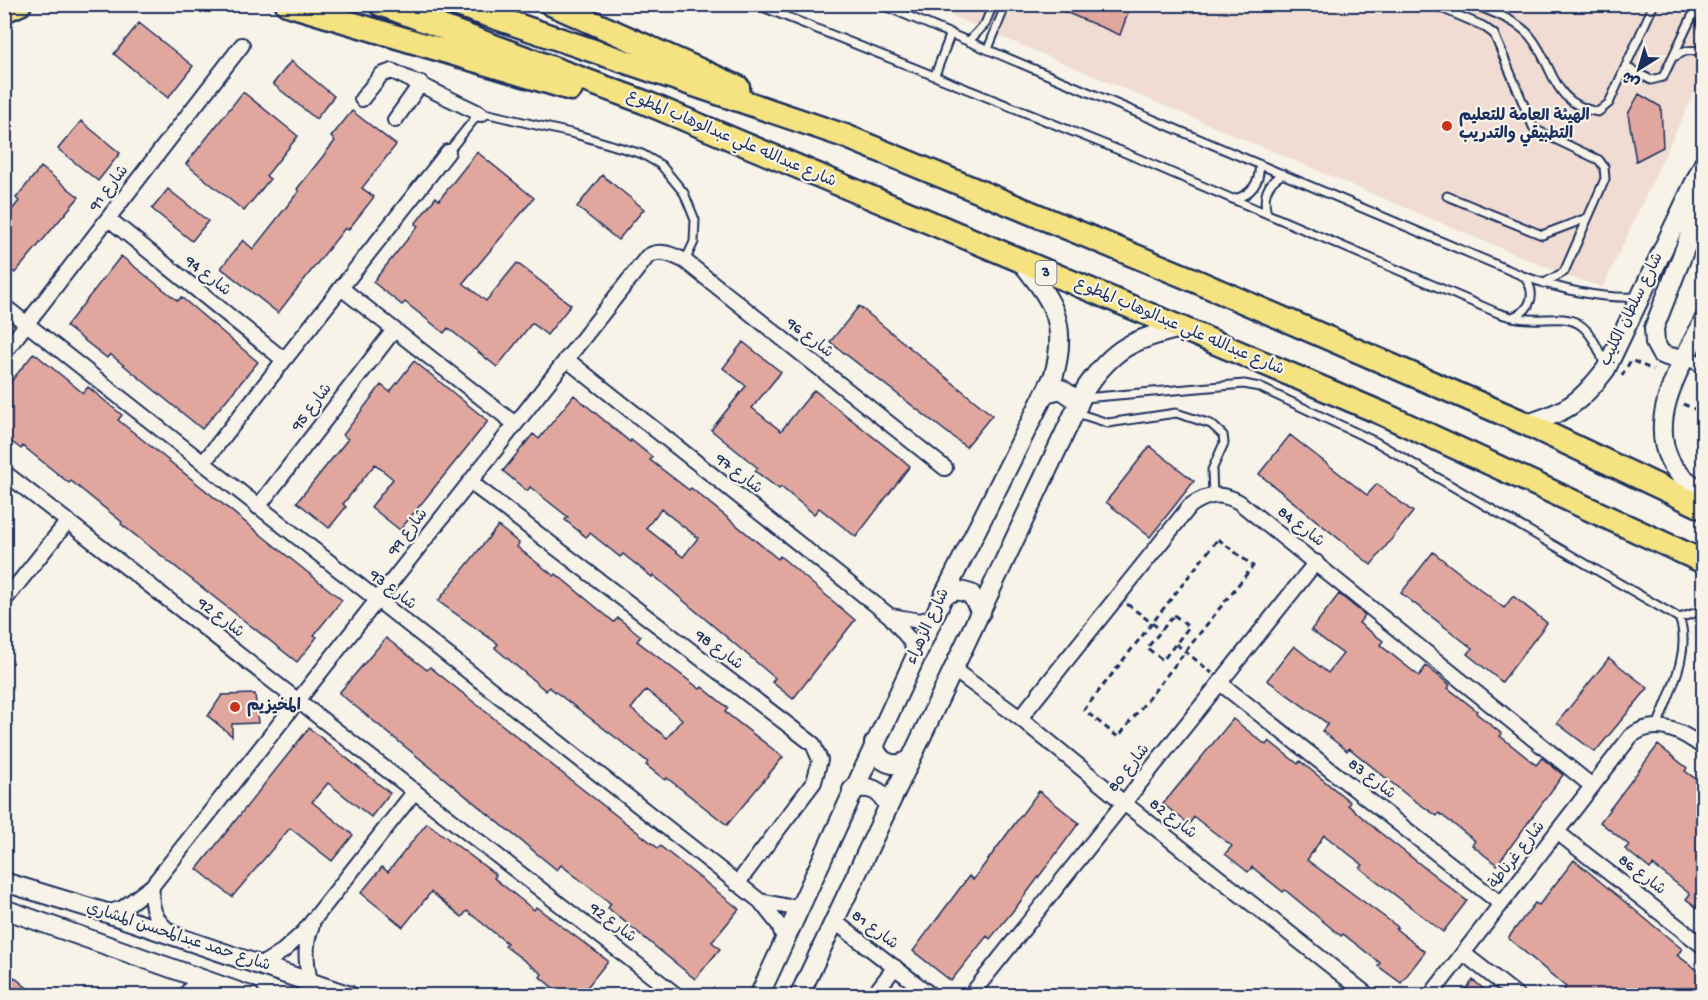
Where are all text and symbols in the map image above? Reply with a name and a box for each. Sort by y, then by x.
north arrow [1609,39,1669,99]
text: ش [1619,65,1645,91]
street label: شارع عبدالله علي عبدالوهاب المطوع [623,87,839,195]
place label: الهيئة العامة للتعليم التطبيقي والتدريب [1459,107,1590,147]
marker: الهيئة العامة للتعليم التطبيقي والتدريب [1440,119,1454,133]
street label: شارع 91 [86,162,134,216]
street label: شارع سلطان الكليب [1597,250,1669,370]
street label: شارع 94 [179,252,234,301]
road number: 3 [1036,261,1056,285]
street label: شارع عبدالله علي عبدالوهاب المطوع [1071,275,1287,383]
street label: شارع 96 [781,314,836,363]
street label: شارع 95 [288,381,337,436]
street label: شارع 97 [710,450,765,499]
street label: شارع 84 [1273,504,1327,552]
street label: شارع 99 [384,506,433,561]
street label: شارع 93 [364,566,419,615]
street label: شارع الزهراء [903,586,955,668]
street label: شارع 92 [192,594,247,643]
street label: شارع 98 [689,626,746,675]
place label: المخيزيم [247,697,301,717]
marker: المخيزيم [228,700,242,714]
street label: شارع 80 [1105,741,1155,797]
street label: شارع 83 [1343,755,1399,805]
street label: شارع 82 [1144,796,1200,844]
street label: شارع غرناطة [1485,818,1550,894]
street label: شارع 86 [1613,851,1669,901]
street label: شارع حمد عبدالمحسن المشاري [84,899,272,977]
street label: شارع 92 [584,899,639,948]
street label: شارع 81 [847,907,901,955]

